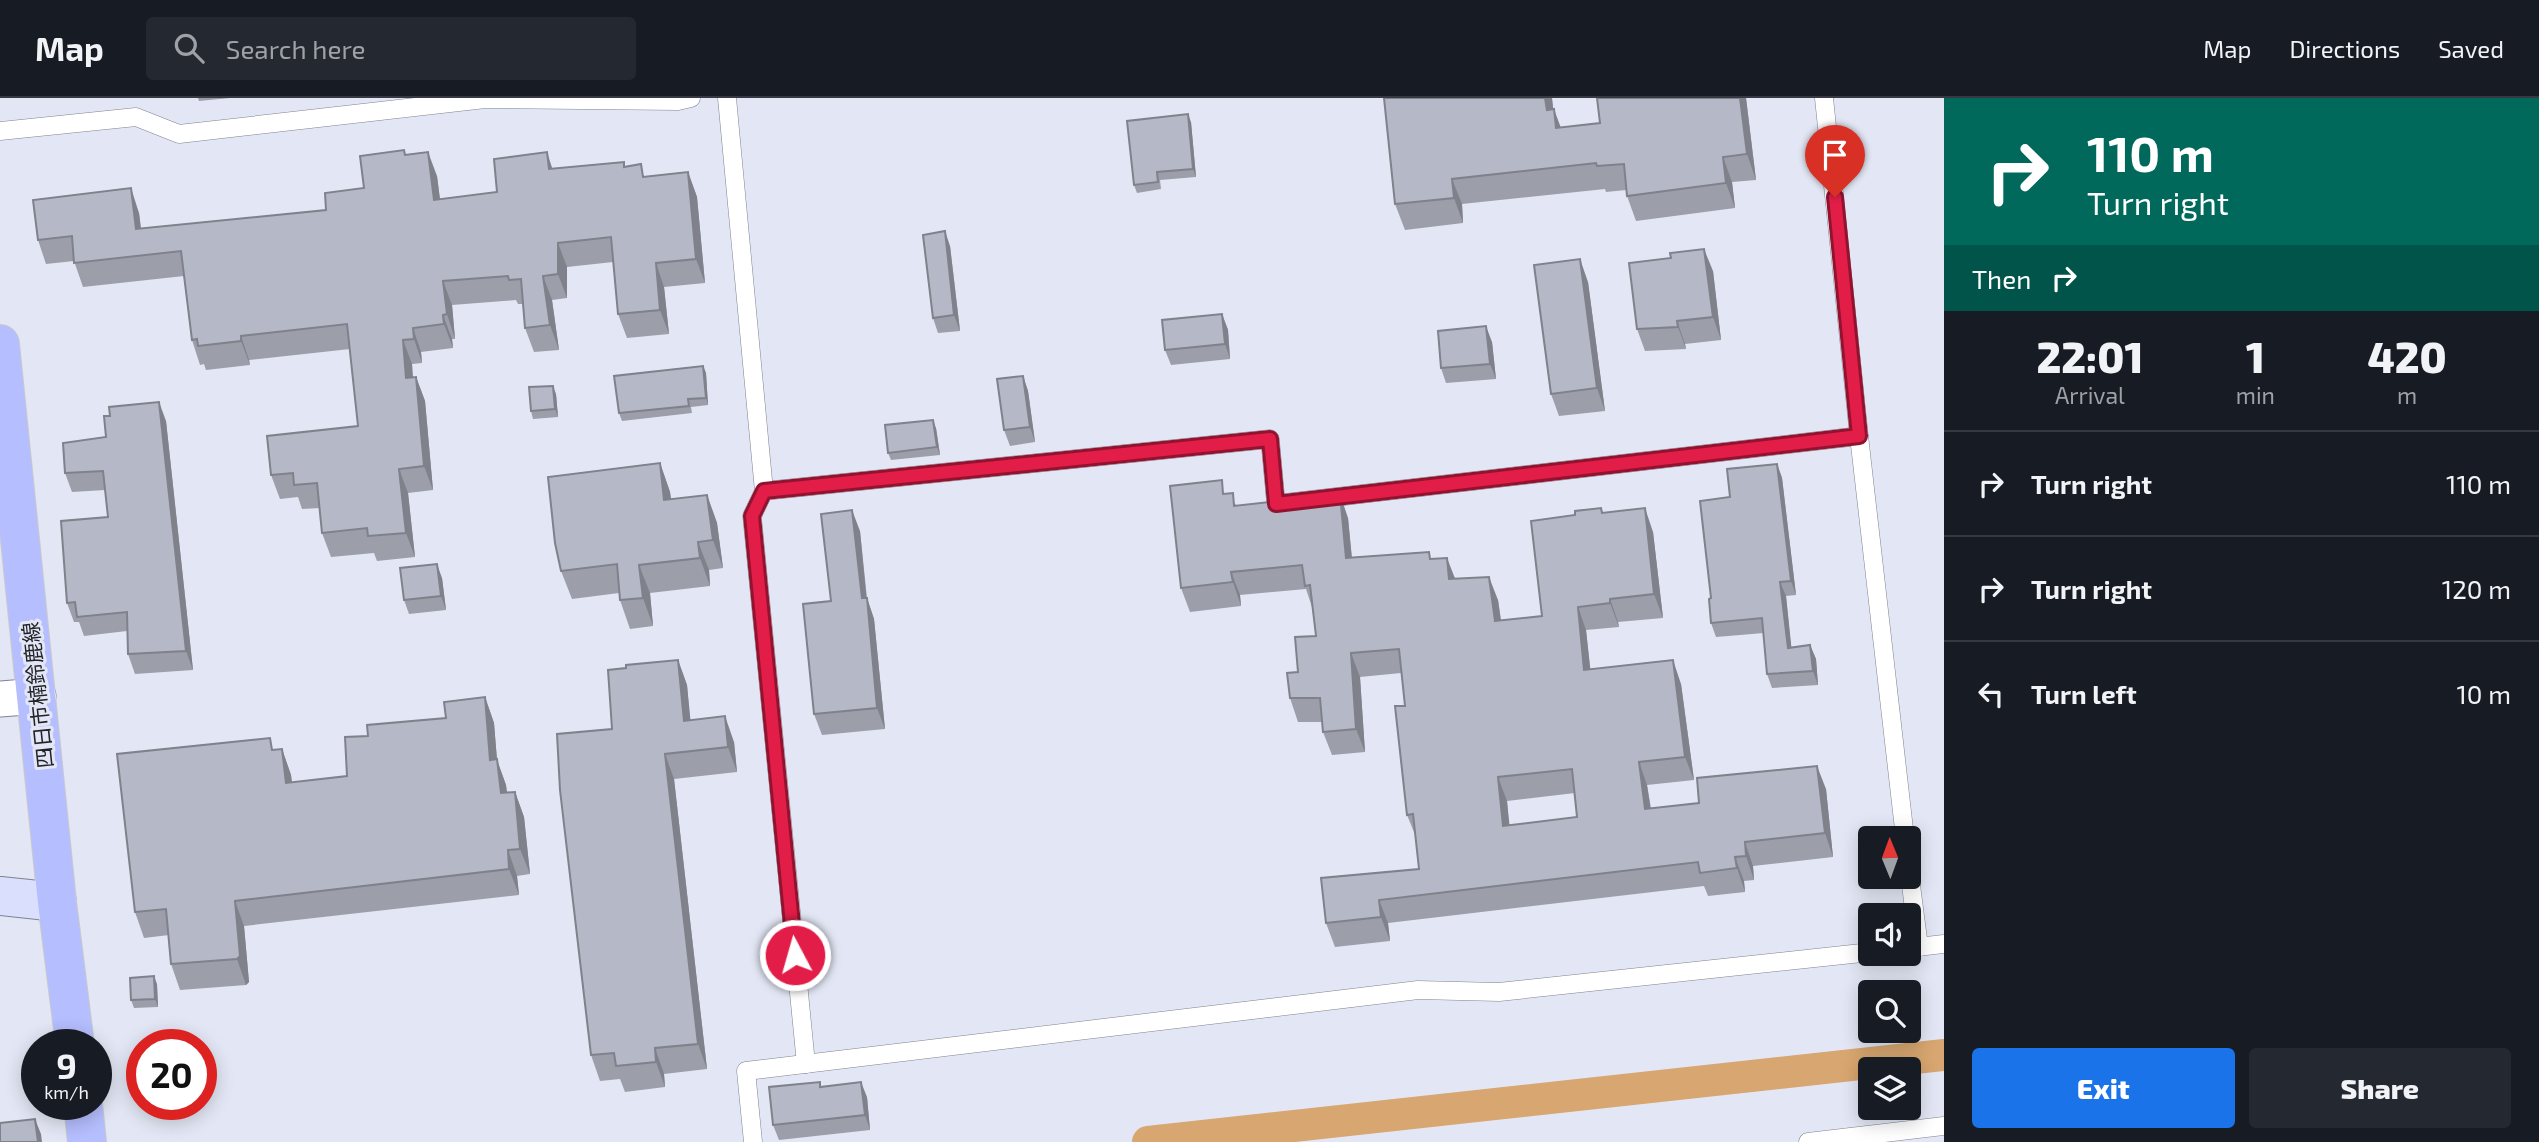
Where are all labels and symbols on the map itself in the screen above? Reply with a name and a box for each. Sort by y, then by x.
pin [1805,125,1865,197]
street label: 四日市楠鈴鹿線 [17,621,57,769]
north arrow [1858,826,1922,889]
position arrow [758,918,832,992]
speed limit sign: 20 [126,1029,217,1120]

